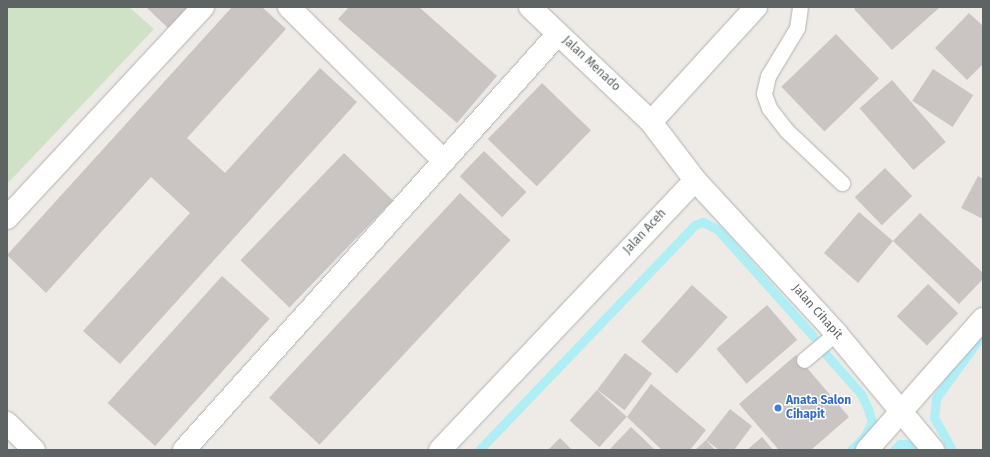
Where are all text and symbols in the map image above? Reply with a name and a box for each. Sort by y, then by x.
street label: Jalan Menado [559,34,623,94]
street label: Jalan Aceh [621,207,669,257]
street label: Jalan Cihapit [789,282,845,342]
place label: Anata Salon Cihapit [786,394,851,422]
marker: Anata Salon Cihapit [773,403,783,413]

